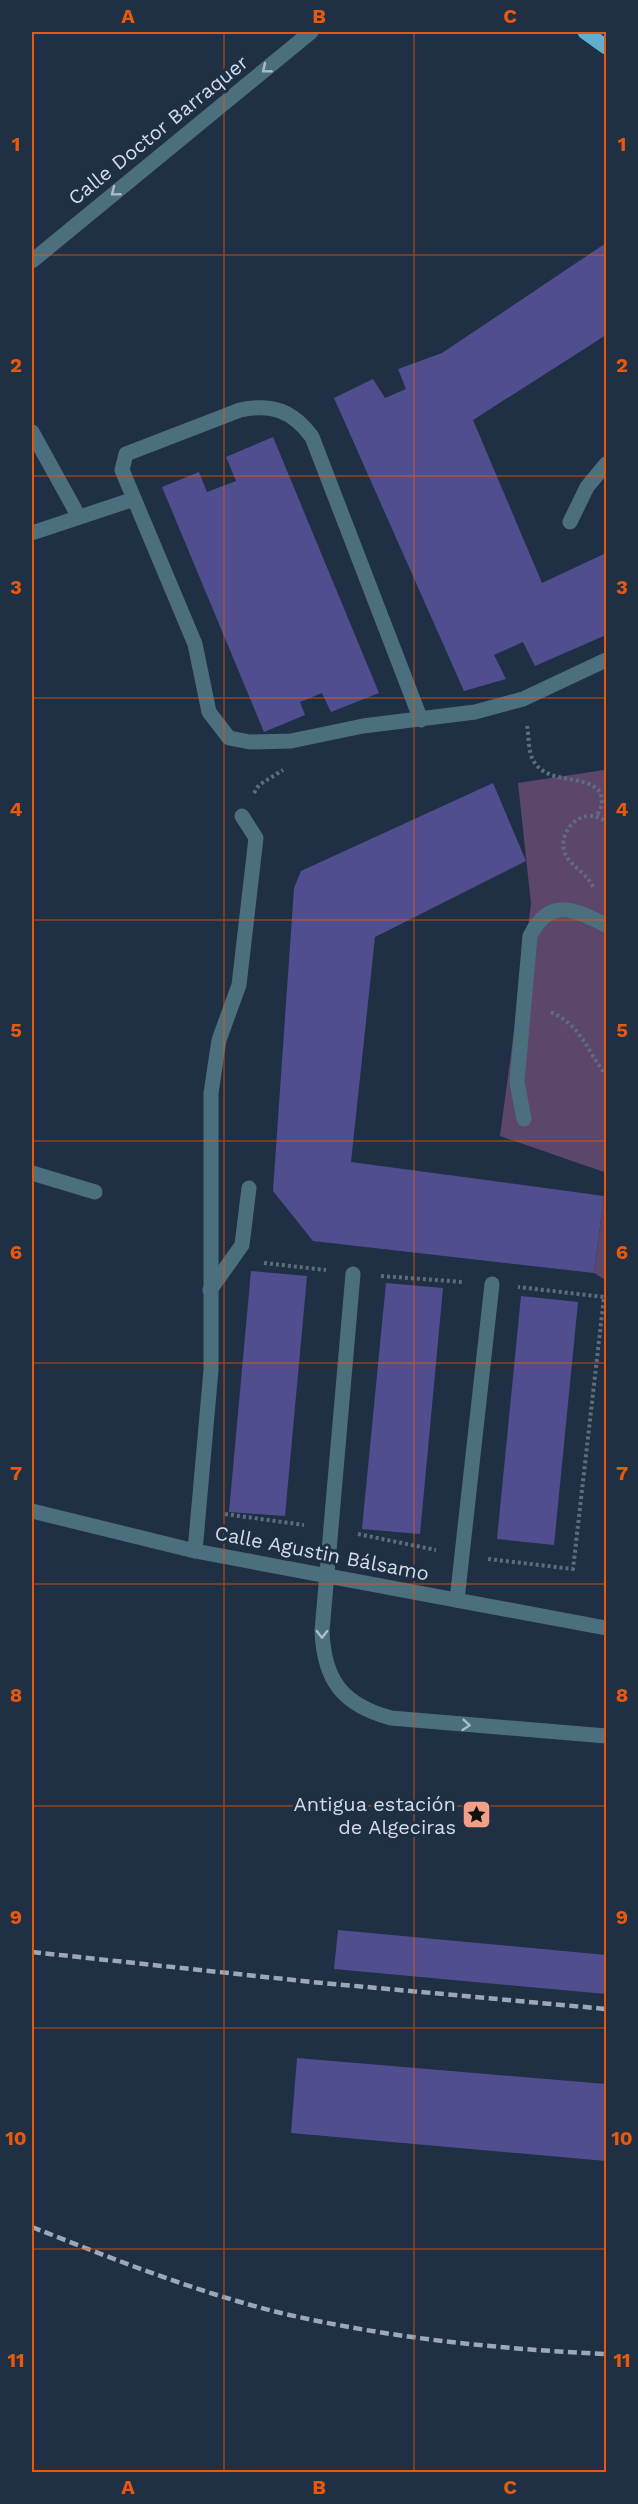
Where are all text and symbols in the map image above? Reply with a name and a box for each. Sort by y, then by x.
text: A [121,4,135,28]
text: B [312,4,326,28]
text: C [503,4,517,28]
street label: Calle Doctor Barraquer [63,50,253,210]
one-way arrow [262,61,273,72]
text: 1 [12,132,20,156]
text: 1 [618,132,626,156]
one-way arrow [111,185,122,196]
text: 2 [10,353,22,377]
text: 2 [616,353,628,377]
text: 3 [10,575,22,599]
text: 3 [616,575,628,599]
text: 4 [10,797,23,821]
text: 4 [616,797,629,821]
text: 5 [10,1018,22,1042]
text: 5 [616,1018,628,1042]
text: 6 [10,1240,22,1264]
text: 6 [616,1240,628,1264]
text: 7 [10,1461,22,1485]
text: 7 [616,1461,628,1485]
street label: Calle Agustin Bálsamo [213,1520,431,1586]
one-way arrow [316,1630,328,1639]
text: 8 [10,1683,22,1707]
text: 8 [616,1683,628,1707]
one-way arrow [461,1718,470,1731]
place label: Antigua estación de Algeciras [294,1792,456,1839]
place icon: Antigua estación de Algeciras [461,1799,493,1831]
text: 9 [10,1905,22,1929]
text: 9 [616,1905,628,1929]
text: 10 [5,2126,27,2150]
text: 10 [611,2126,633,2150]
text: 11 [7,2348,25,2372]
text: 11 [613,2348,631,2372]
text: A [121,2475,135,2499]
text: B [312,2475,326,2499]
text: C [503,2475,517,2499]

